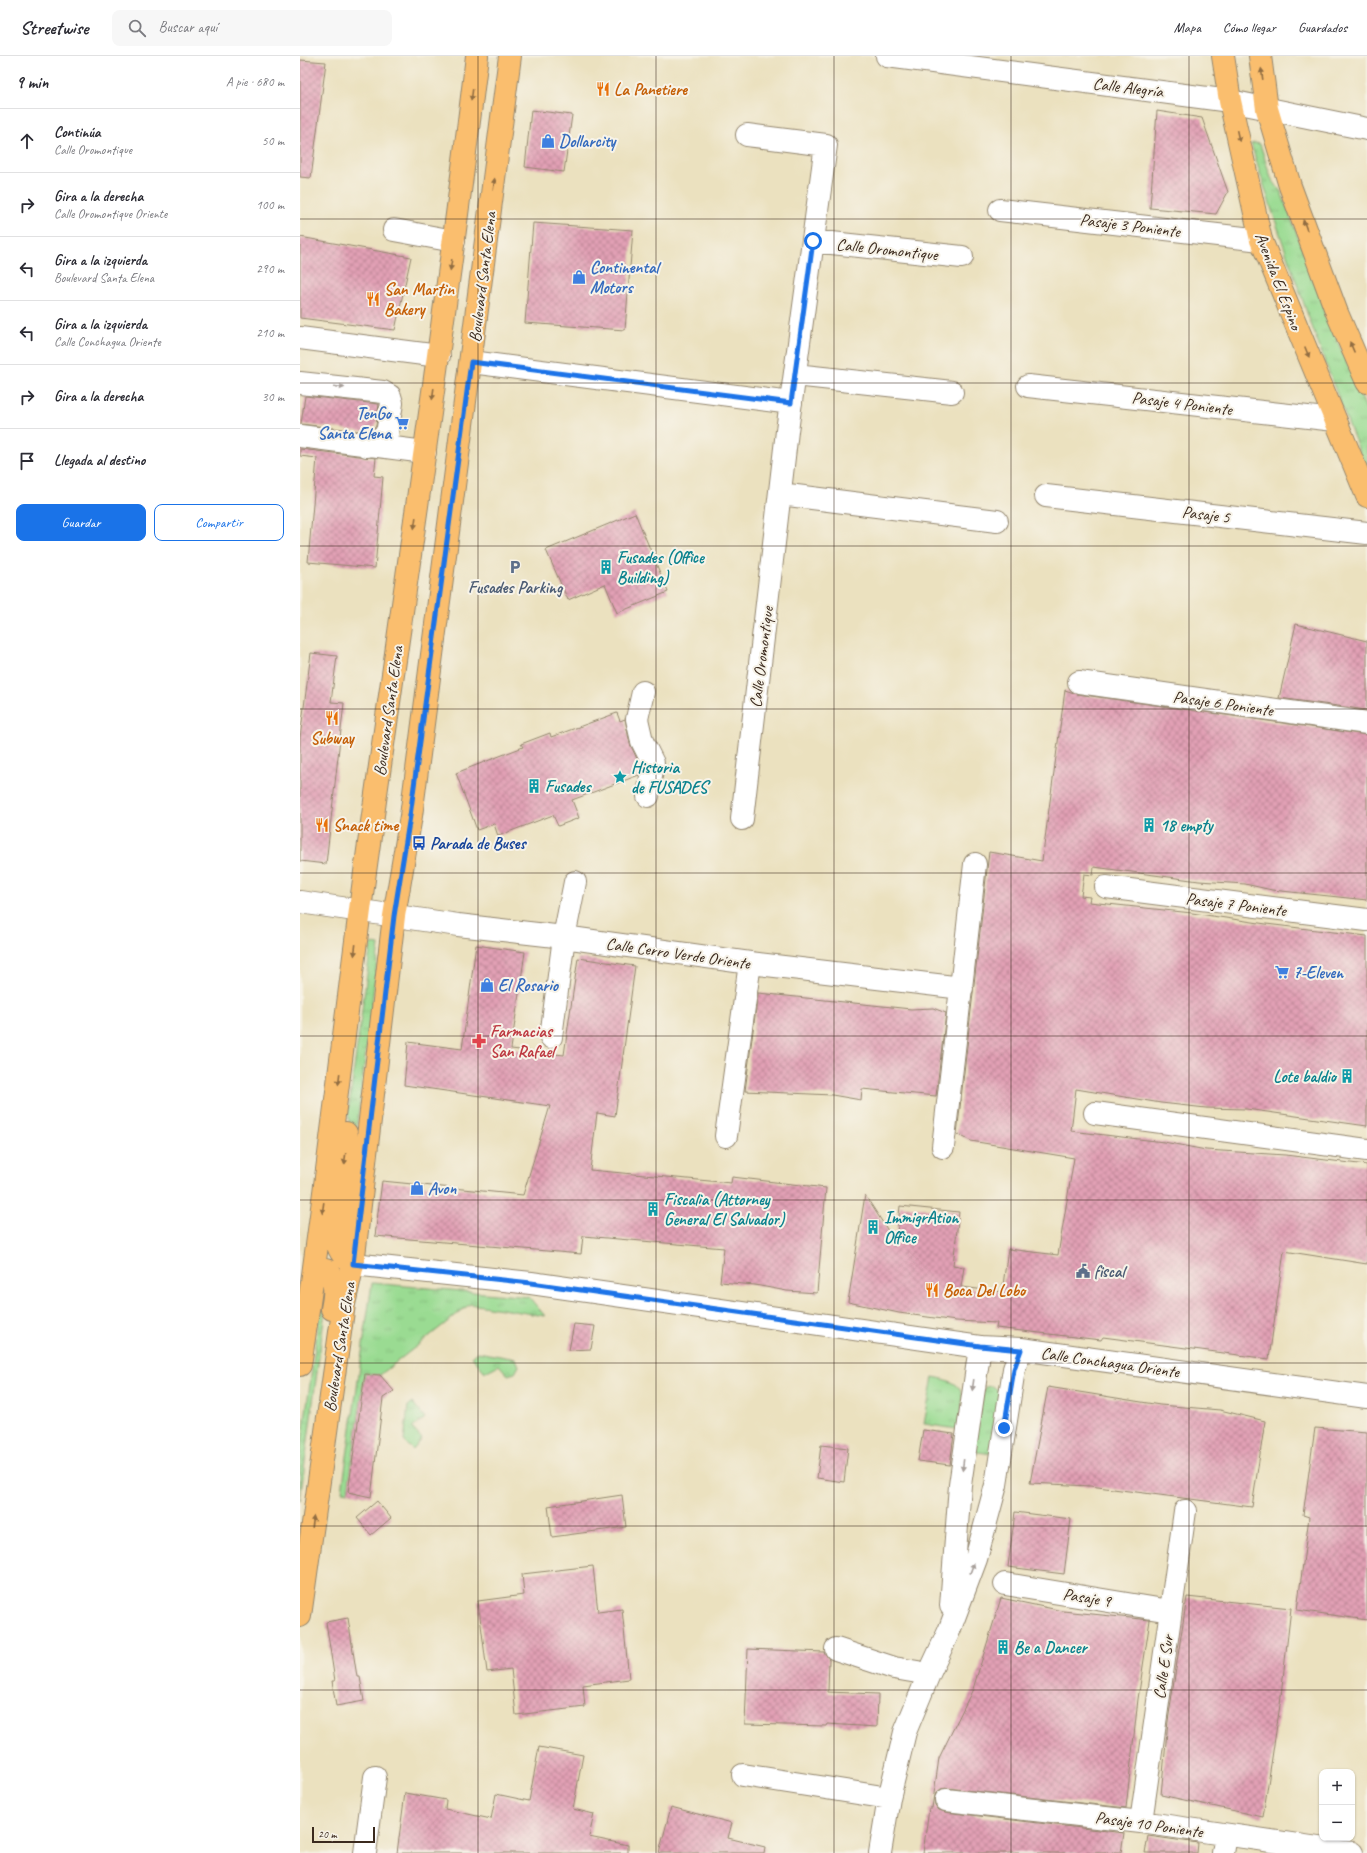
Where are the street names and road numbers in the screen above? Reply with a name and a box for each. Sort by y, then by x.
street label: Calle Alegría [1092,73,1166,102]
street label: Pasaje 3 Poniente [1079,209,1183,242]
street label: Boulevard Santa Elena [464,210,501,343]
street label: Avenida El Espino [1250,230,1307,335]
street label: Calle Oromontique [835,234,940,265]
street label: Pasaje 4 Poniente [1131,387,1235,420]
street label: Pasaje 5 [1181,501,1232,528]
street label: Calle Oromontique [745,604,778,709]
street label: Boulevard Santa Elena [369,644,408,777]
street label: Pasaje 6 Poniente [1172,686,1276,721]
street label: Pasaje 7 Poniente [1185,888,1289,921]
street label: Calle Cerro Verde Oriente [605,933,753,974]
street label: Boulevard Santa Elena [319,1280,360,1413]
street label: Calle Conchagua Oriente [1039,1342,1182,1383]
street label: Pasaje 9 [1062,1583,1114,1612]
street label: Calle E Sur [1149,1632,1179,1701]
street label: Pasaje 10 Poniente [1094,1807,1205,1843]

